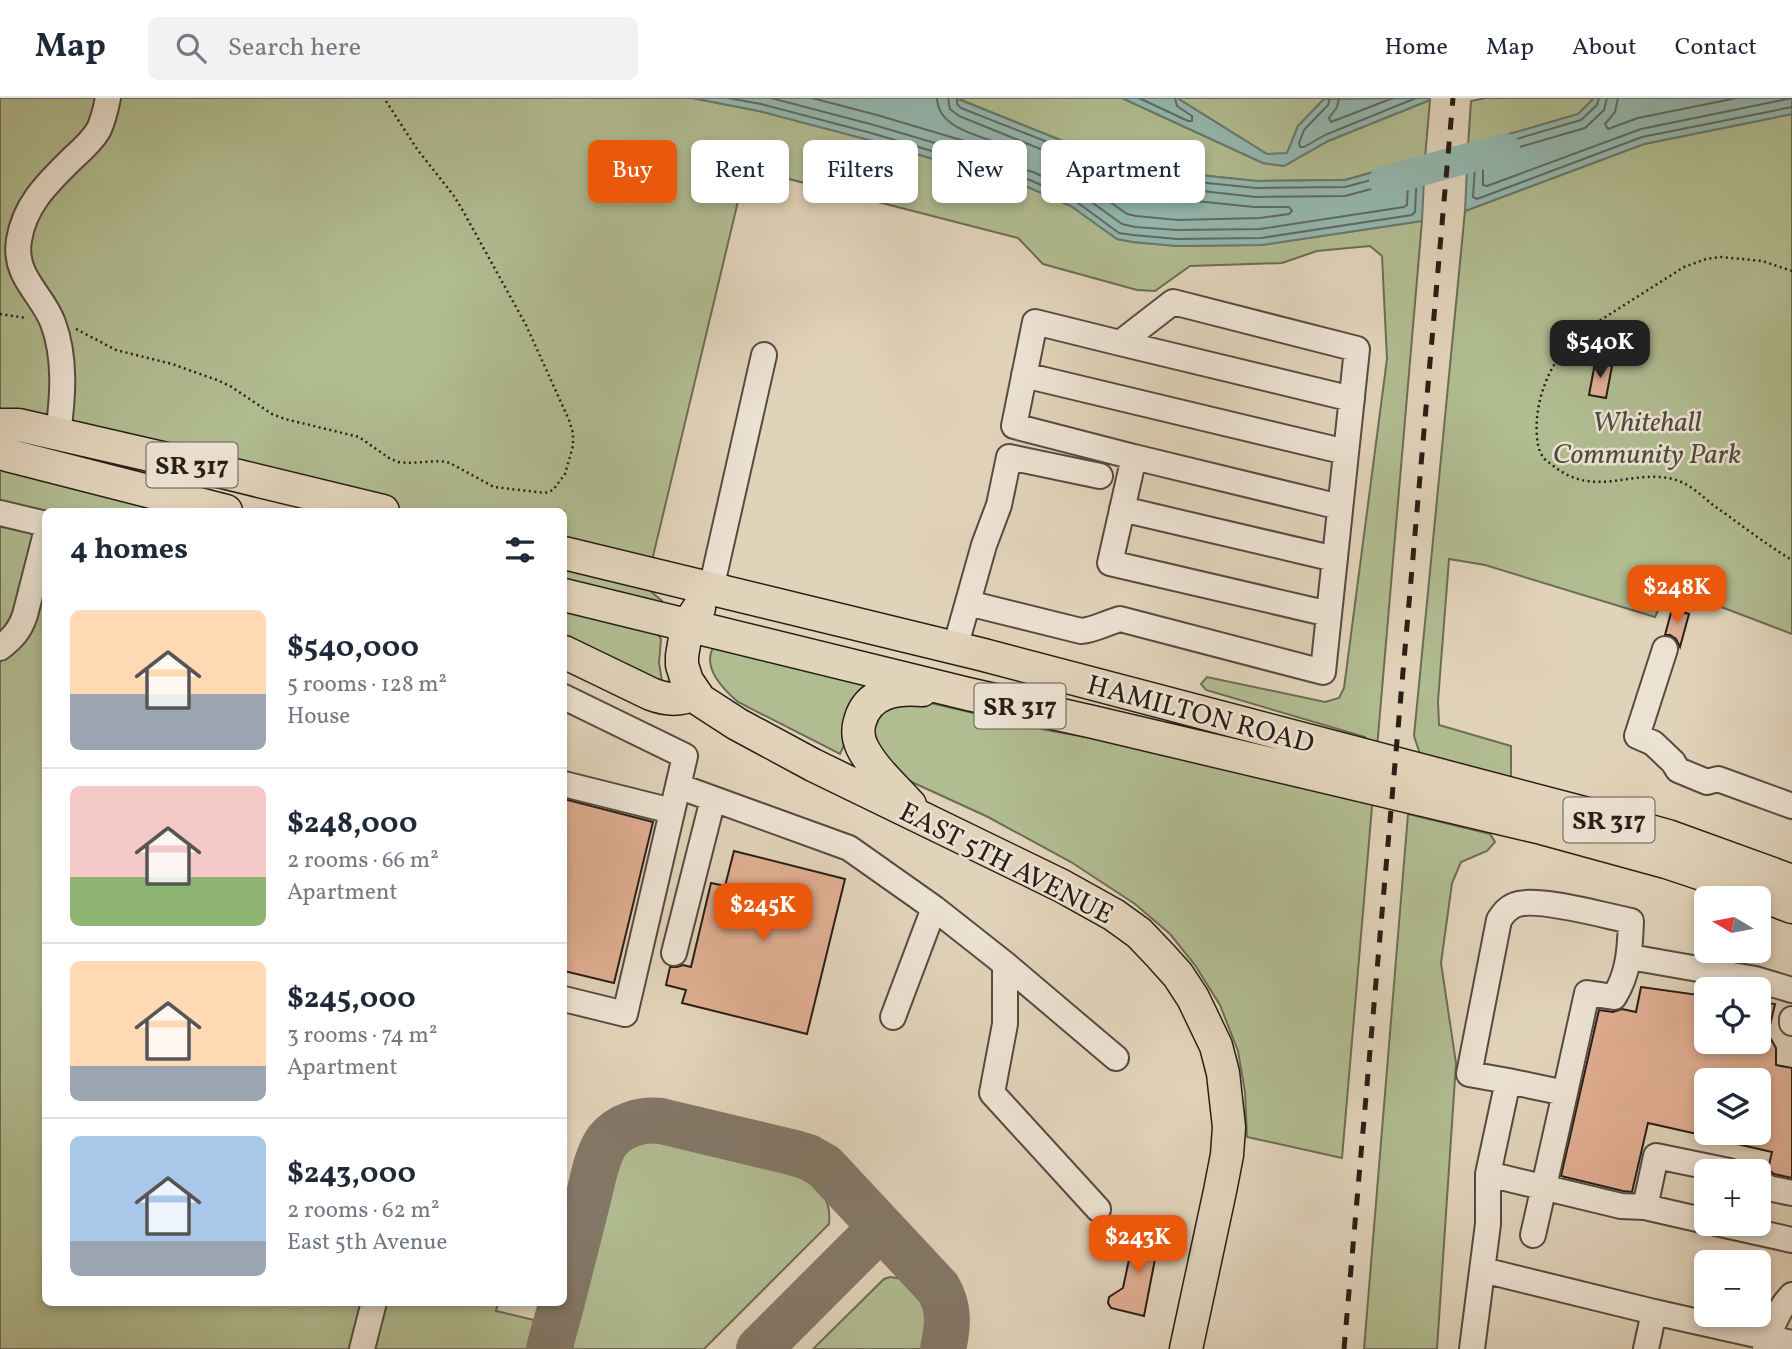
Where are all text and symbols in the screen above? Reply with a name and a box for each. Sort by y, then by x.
search box [148,17,638,80]
text: Map [35,25,106,71]
icon: search [172,29,210,67]
text: Search here [228,30,361,66]
text: Home [1384,31,1448,65]
text: Map [1486,31,1534,65]
text: About [1572,31,1637,65]
text: Contact [1675,31,1757,65]
chip: Buy [588,140,677,203]
chip: Rent [691,140,789,203]
chip: Filters [803,140,918,203]
chip: New [932,140,1027,203]
chip: Apartment [1041,140,1205,203]
pin: $540K [1551,320,1649,380]
text: $540K [1566,327,1634,359]
park label: Whitehall Community Park [1553,404,1741,475]
road number: SR 317 [146,442,238,488]
text: 4 homes [70,529,188,571]
icon: filters [501,531,539,569]
pin: $248K [1628,566,1726,625]
text: $248K [1643,572,1711,604]
text: $540,000 [287,627,419,669]
icon: home [126,638,210,722]
street label: HAMILTON ROAD [1083,666,1318,764]
text: 5 rooms · 128 m² [287,669,447,701]
road number: SR 317 [974,684,1066,728]
text: House [287,701,350,733]
street label: EAST 5TH AVENUE [892,793,1120,935]
road number: SR 317 [1564,798,1654,842]
text: $248,000 [287,803,417,845]
icon: home [126,814,210,898]
text: 2 rooms · 66 m² [287,845,439,877]
text: Apartment [287,877,398,909]
pin: $245K [714,884,812,943]
north arrow [1694,886,1771,962]
map controls [1694,886,1771,1327]
text: $245K [730,890,796,922]
button: locate [1694,977,1771,1054]
text: $245,000 [287,978,416,1020]
icon: home [126,989,210,1073]
text: 3 rooms · 74 m² [287,1020,437,1052]
text: Apartment [287,1052,398,1084]
button: layers [1694,1068,1771,1145]
text: $243,000 [287,1153,416,1195]
button: + [1694,1159,1771,1236]
icon: home [126,1164,210,1248]
text: 2 rooms · 62 m² [287,1195,439,1227]
pin: $243K [1089,1216,1187,1275]
text: $243K [1105,1222,1171,1254]
text: East 5th Avenue [287,1227,447,1259]
button: − [1694,1250,1771,1327]

